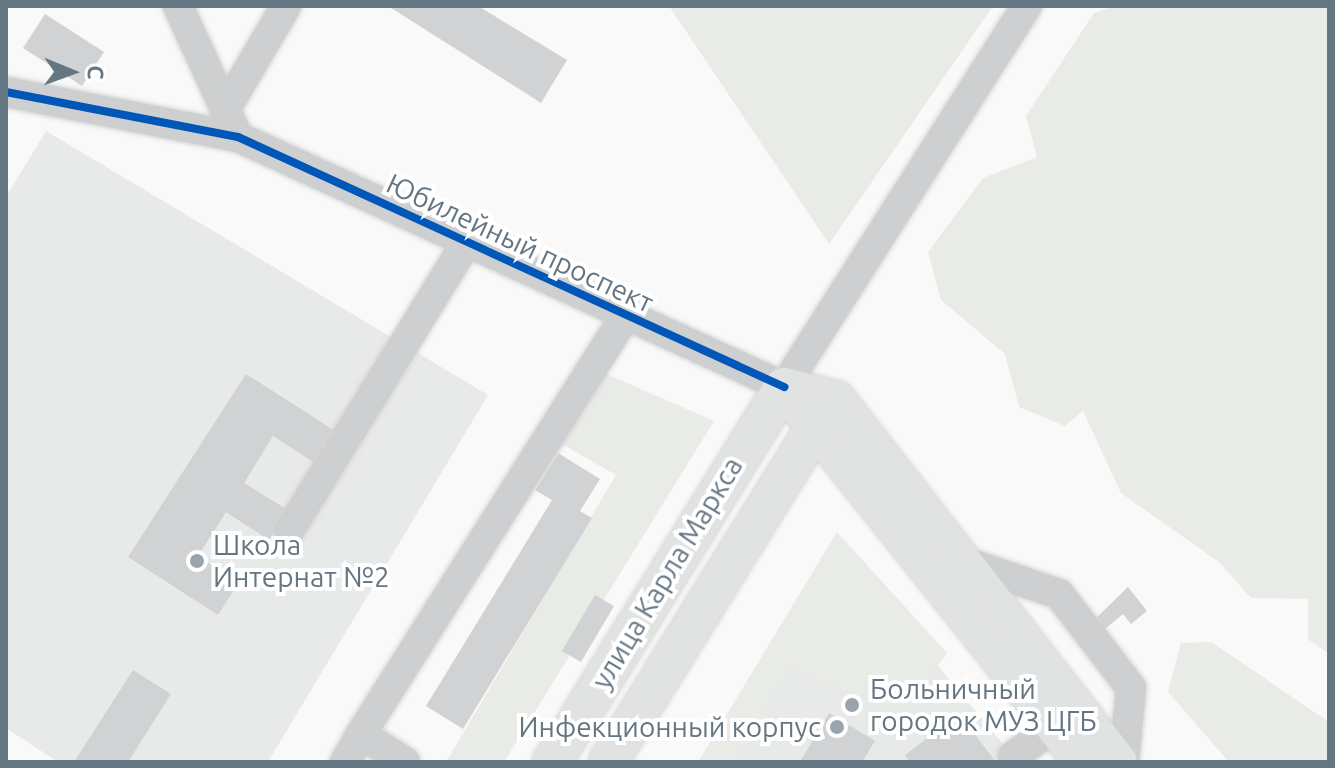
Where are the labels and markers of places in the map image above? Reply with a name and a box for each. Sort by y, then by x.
place label: Школа Интернат №2 [213,528,390,594]
marker: Школа Интернат №2 [188,552,206,570]
place label: Больничный городок МУЗ ЦГБ [870,672,1097,738]
marker: Больничный городок МУЗ ЦГБ [841,694,863,716]
place label: Инфекционный корпус [519,710,821,744]
marker: Инфекционный корпус [828,718,846,736]

